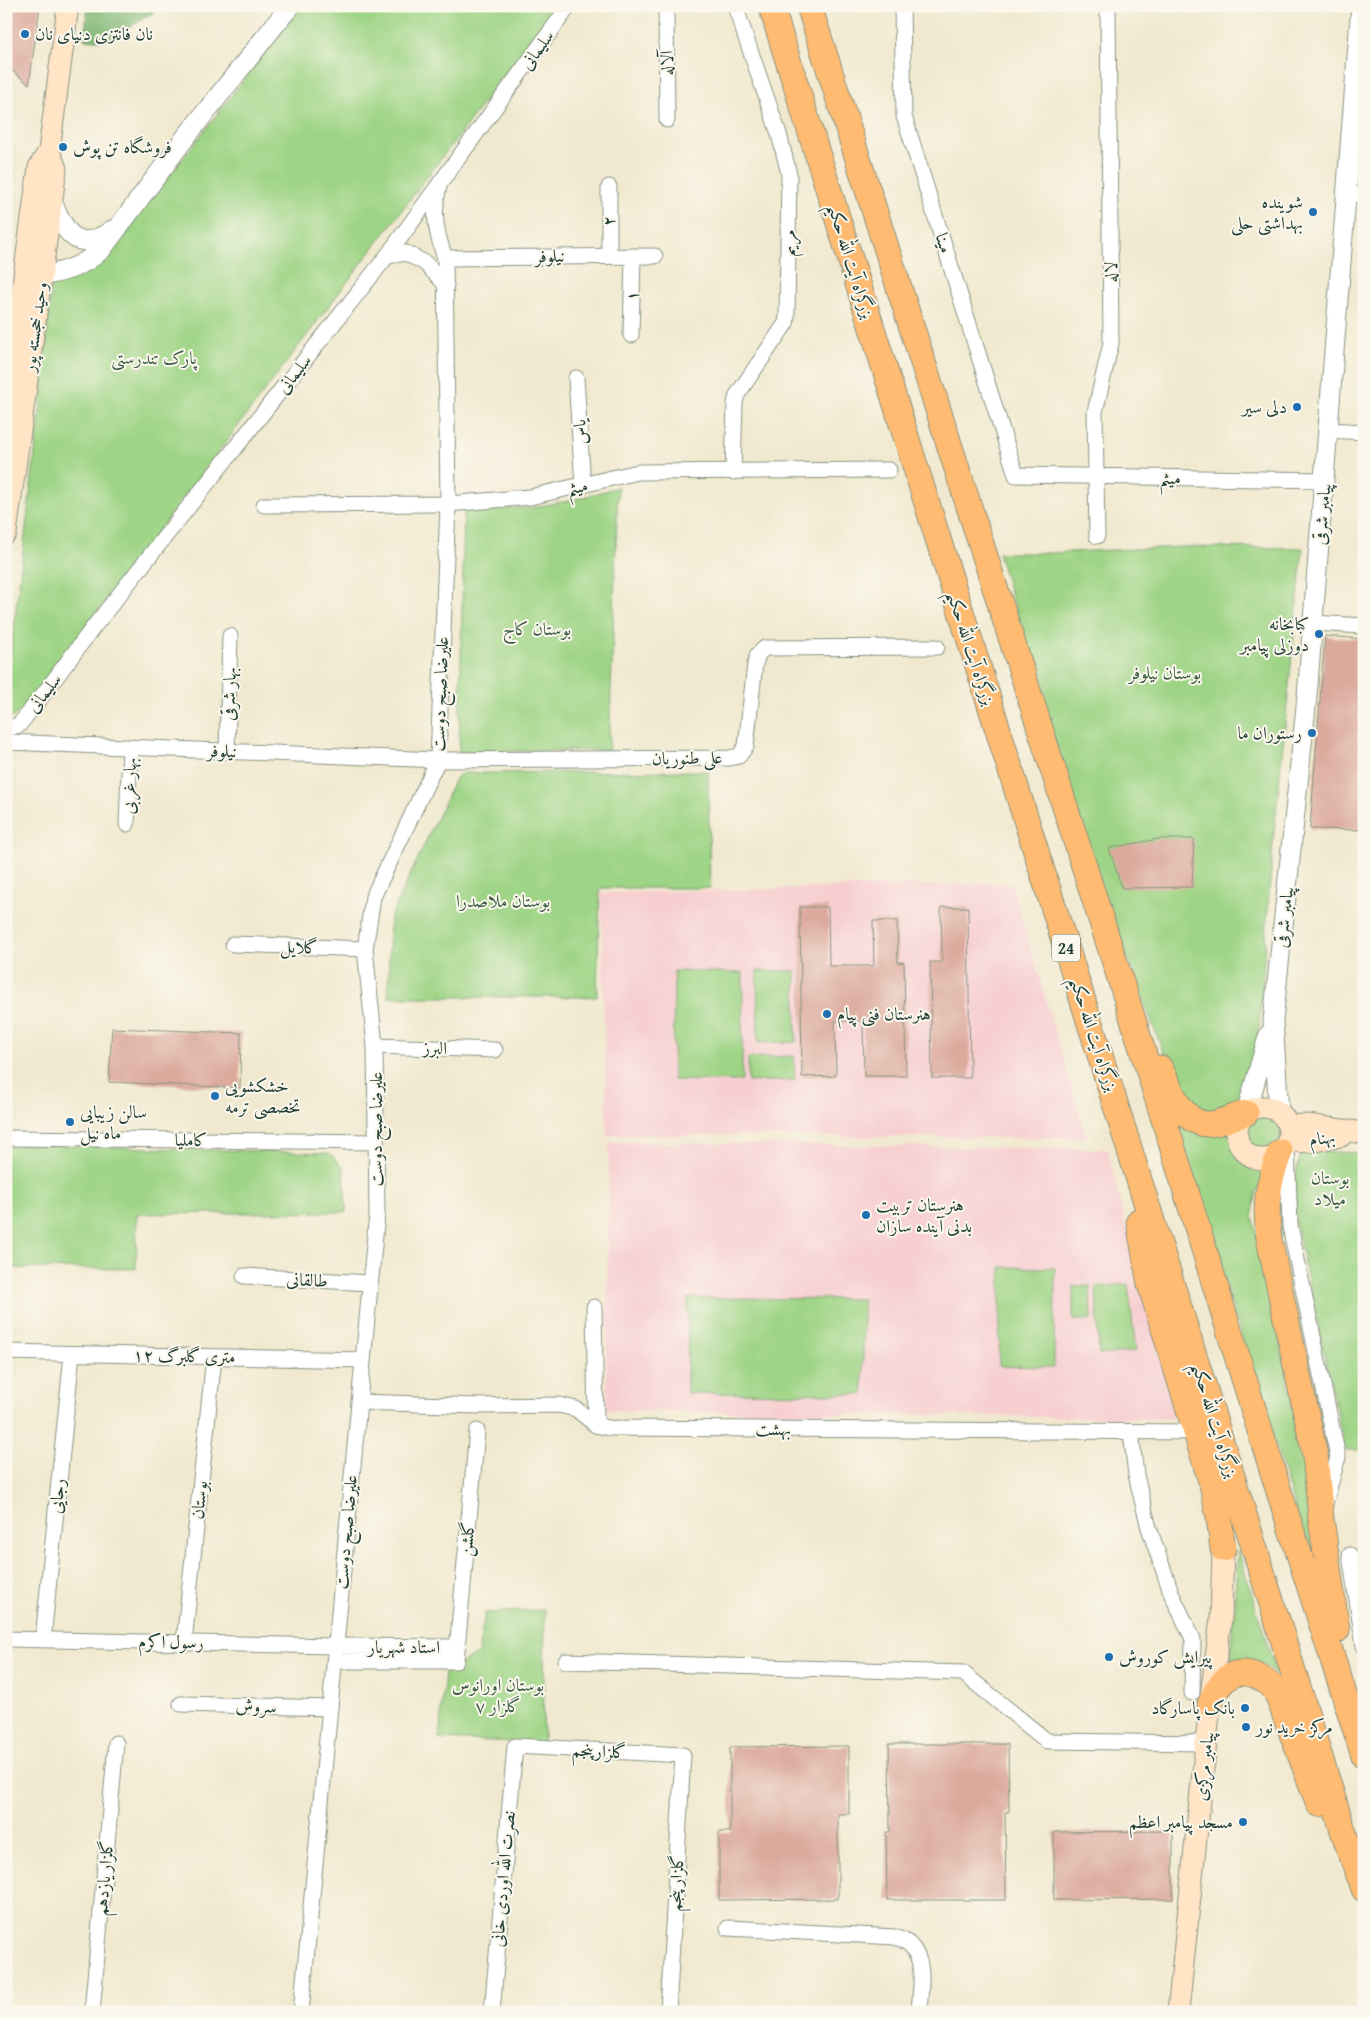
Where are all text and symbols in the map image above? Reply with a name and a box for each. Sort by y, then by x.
place label: نان فانتزی دنیای نان [35,20,153,47]
street label: سلیمانی [513,24,560,75]
marker: نان فانتزی دنیای نان [19,28,31,40]
street label: آلاله [653,48,680,76]
place label: فروشگاه تن پوش [73,133,172,160]
marker: فروشگاه تن پوش [57,141,69,153]
place label: شوینده بهداشتی حلی [1231,188,1303,236]
street label: بزرگراه آیت الله حکیم [816,200,882,324]
marker: شوینده بهداشتی حلی [1307,206,1319,218]
street label: ۲ [595,216,622,226]
street label: مریم [775,229,805,257]
street label: مینا [929,229,960,256]
street label: نیلوفر [533,242,565,269]
street label: لاله [1097,261,1124,283]
street label: وحید خجسته پور [15,280,54,376]
street label: ۱ [618,290,645,301]
park label: پارک تندرستی [111,344,198,371]
street label: سلیمانی [269,348,318,399]
place label: دلی سیر [1240,393,1287,420]
marker: دلی سیر [1291,401,1303,413]
street label: یاس [565,417,594,446]
street label: میثم [1159,464,1181,496]
street label: میثم [563,471,592,507]
street label: پیامبر شرقی [1305,482,1339,546]
street label: بزرگراه آیت الله حکیم [935,587,1003,711]
place label: کبابخانه دوزلی پیامبر [1238,610,1309,659]
park label: بوستان کاج [503,615,571,645]
marker: کبابخانه دوزلی پیامبر [1313,628,1325,640]
street label: علیرضا صبح دوست [424,636,458,752]
park label: بوستان نیلوفر [1127,659,1201,686]
street label: سلیمانی [19,667,68,718]
street label: بهار شرقی [214,667,243,721]
place label: رستوران ما [1238,719,1302,746]
marker: رستوران ما [1306,727,1318,739]
street label: نیلوفر [205,736,237,765]
street label: علی طنوریان [651,743,723,772]
street label: بهار غربی [114,757,143,815]
street label: پیامبر شرقی [1267,885,1301,949]
park label: بوستان ملاصدرا [456,887,550,914]
street label: گلایل [280,932,318,961]
road number: 24 [1052,934,1080,961]
street label: بزرگراه آیت الله حکیم [1058,973,1126,1097]
place label: هنرستان فنی پیام [837,1000,931,1030]
marker: هنرستان فنی پیام [821,1008,833,1020]
street label: البرز [420,1034,448,1061]
place label: خشکشویی تخصصی ترمه [225,1072,301,1120]
street label: علیرضا صبح دوست [362,1072,392,1186]
marker: خشکشویی تخصصی ترمه [209,1090,221,1102]
place label: سالن زیبایی ماه نیل [80,1098,147,1146]
marker: سالن زیبایی ماه نیل [64,1116,76,1128]
street label: بهنام [1307,1122,1337,1156]
street label: کاملیا [174,1126,208,1153]
park label: بوستان میلاد [1311,1164,1349,1212]
place label: هنرستان تربیت بدنی آینده سازان [876,1191,972,1239]
marker: هنرستان تربیت بدنی آینده سازان [860,1209,872,1221]
street label: طالقانی [286,1265,329,1294]
street label: ۱۲ متری گلبرگ [133,1341,236,1370]
street label: بزرگراه آیت الله حکیم [1180,1359,1246,1483]
street label: بهشت [755,1415,791,1442]
street label: علیرضا صبح دوست [327,1474,367,1591]
street label: رجایی [41,1477,72,1515]
street label: بوستان [183,1479,214,1521]
street label: گلشن [452,1520,481,1558]
street label: رسول اکرم [138,1627,204,1659]
street label: استاد شهریار [366,1633,440,1660]
place label: پیرایش کوروش [1119,1643,1213,1670]
marker: پیرایش کوروش [1103,1651,1115,1663]
park label: بوستان اورانوس گلزار ۷ [452,1671,544,1719]
street label: سروش [235,1691,277,1720]
place label: بانک پاسارگاد [1151,1694,1235,1721]
marker: بانک پاسارگاد [1239,1702,1251,1714]
place label: مرکز خرید نور [1254,1713,1333,1740]
marker: مرکز خرید نور [1240,1721,1252,1733]
street label: پیامبر مرکزی [1186,1730,1222,1802]
street label: گلزارپنجم [571,1736,627,1769]
place label: مسجد پیامبر اعظم [1129,1808,1233,1839]
street label: نصرت الله اوردی خانی [483,1810,522,1948]
marker: مسجد پیامبر اعظم [1237,1816,1249,1828]
street label: گلزار یازدهم [87,1839,124,1917]
street label: گلزار پنجم [661,1854,694,1912]

